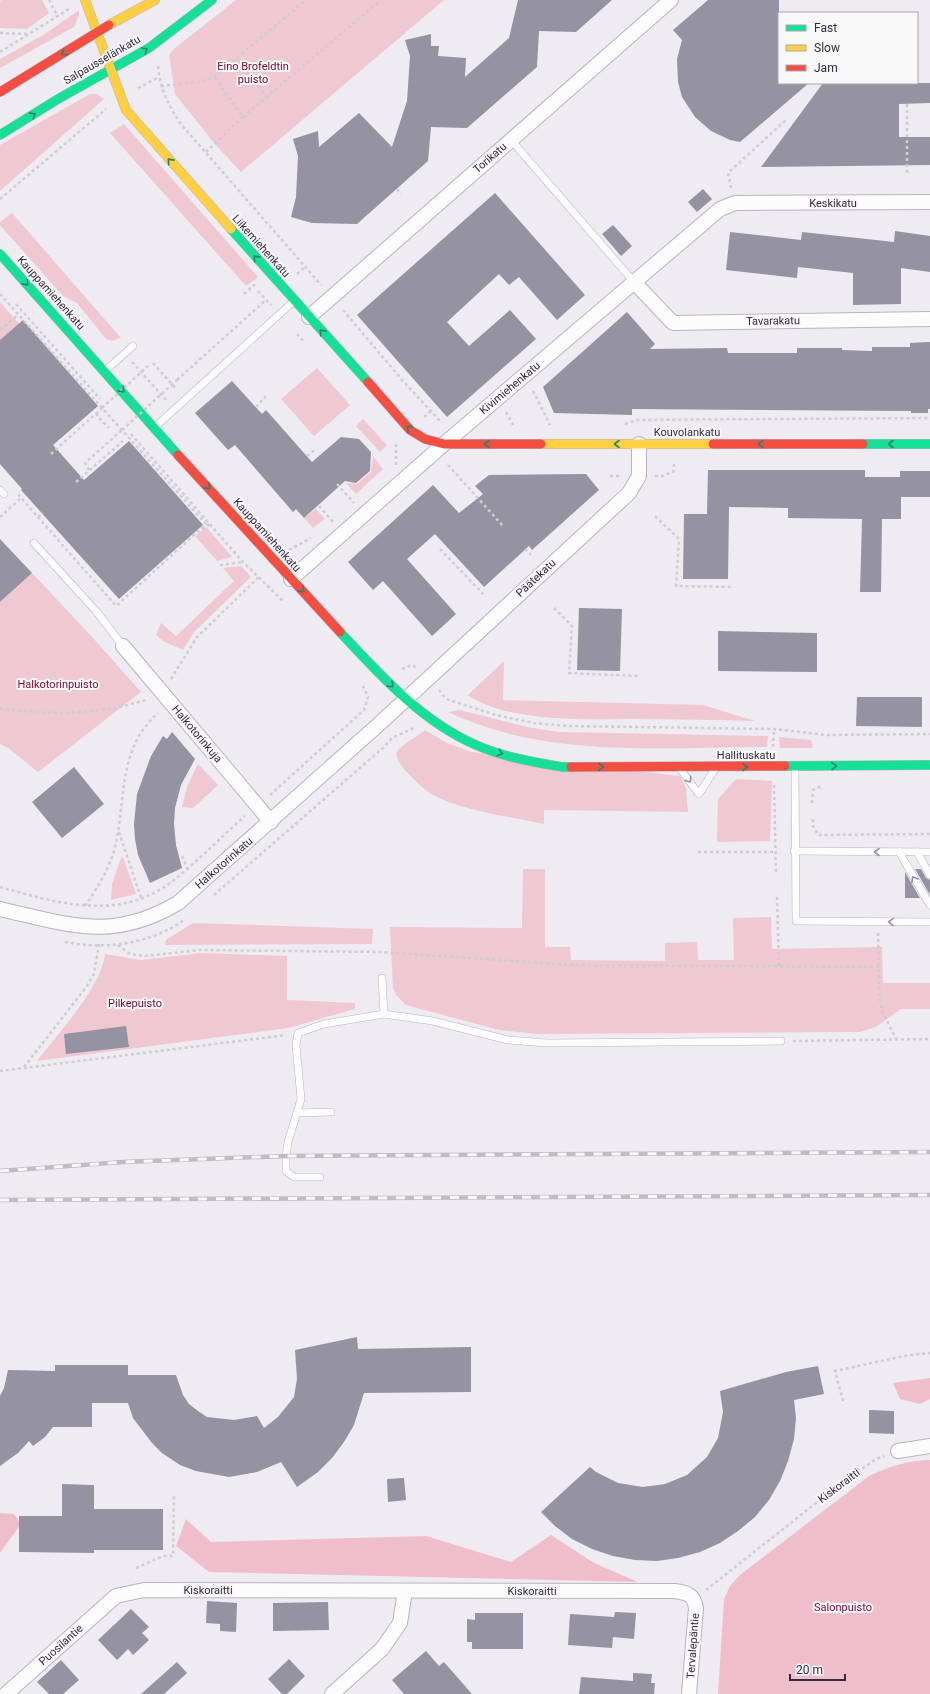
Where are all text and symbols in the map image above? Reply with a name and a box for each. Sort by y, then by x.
legend [778,12,918,84]
text: Fast [814,21,837,35]
street label: Salpausselänkatu [61,33,143,87]
text: Slow [814,41,840,55]
one-way arrow [61,48,68,55]
one-way arrow [141,48,148,55]
park label: Eino Brofeldtin puisto [217,60,289,86]
text: Jam [814,61,838,75]
one-way arrow [29,112,36,120]
street label: Torikatu [471,140,509,176]
one-way arrow [168,158,175,165]
street label: Keskikatu [809,197,857,210]
street label: Liikemiehenkatu [229,212,293,280]
street label: Kauppamiehenkatu [15,253,87,333]
one-way arrow [254,255,261,263]
one-way arrow [21,278,29,286]
street label: Tavarakatu [746,314,800,328]
one-way arrow [319,329,327,337]
street label: Kivimiehenkatu [477,359,543,417]
one-way arrow [117,386,124,393]
one-way arrow [407,426,414,433]
street label: Kouvolankatu [654,426,720,439]
one-way arrow [484,440,490,448]
one-way arrow [614,440,620,448]
one-way arrow [758,440,764,448]
one-way arrow [888,440,894,448]
one-way arrow [204,483,211,490]
street label: Kauppamiehenkatu [231,495,303,575]
street label: Päätekatu [513,556,559,600]
one-way arrow [297,585,305,593]
park label: Halkotorinpuisto [18,678,98,691]
one-way arrow [386,680,394,688]
street label: Halkotorinkuja [169,703,225,765]
one-way arrow [496,748,503,757]
street label: Hallituskatu [717,749,775,762]
one-way arrow [831,762,837,770]
one-way arrow [598,763,604,771]
one-way arrow [742,763,748,771]
one-way arrow [684,776,691,783]
street label: Halkotorinkatu [193,835,255,891]
one-way arrow [874,848,880,856]
one-way arrow [912,876,919,883]
one-way arrow [888,918,894,926]
park label: Pilkepuisto [108,997,162,1010]
street label: Kiskoraitti [815,1466,863,1506]
street label: Kiskoraitti [183,1584,233,1597]
street label: Kiskoraitti [507,1585,557,1598]
park label: Salonpuisto [814,1601,872,1614]
street label: Tervalepäntie [684,1613,702,1679]
street label: Puosilantie [36,1622,86,1668]
scale bar [790,1656,845,1682]
text: 20 m [796,1663,823,1677]

